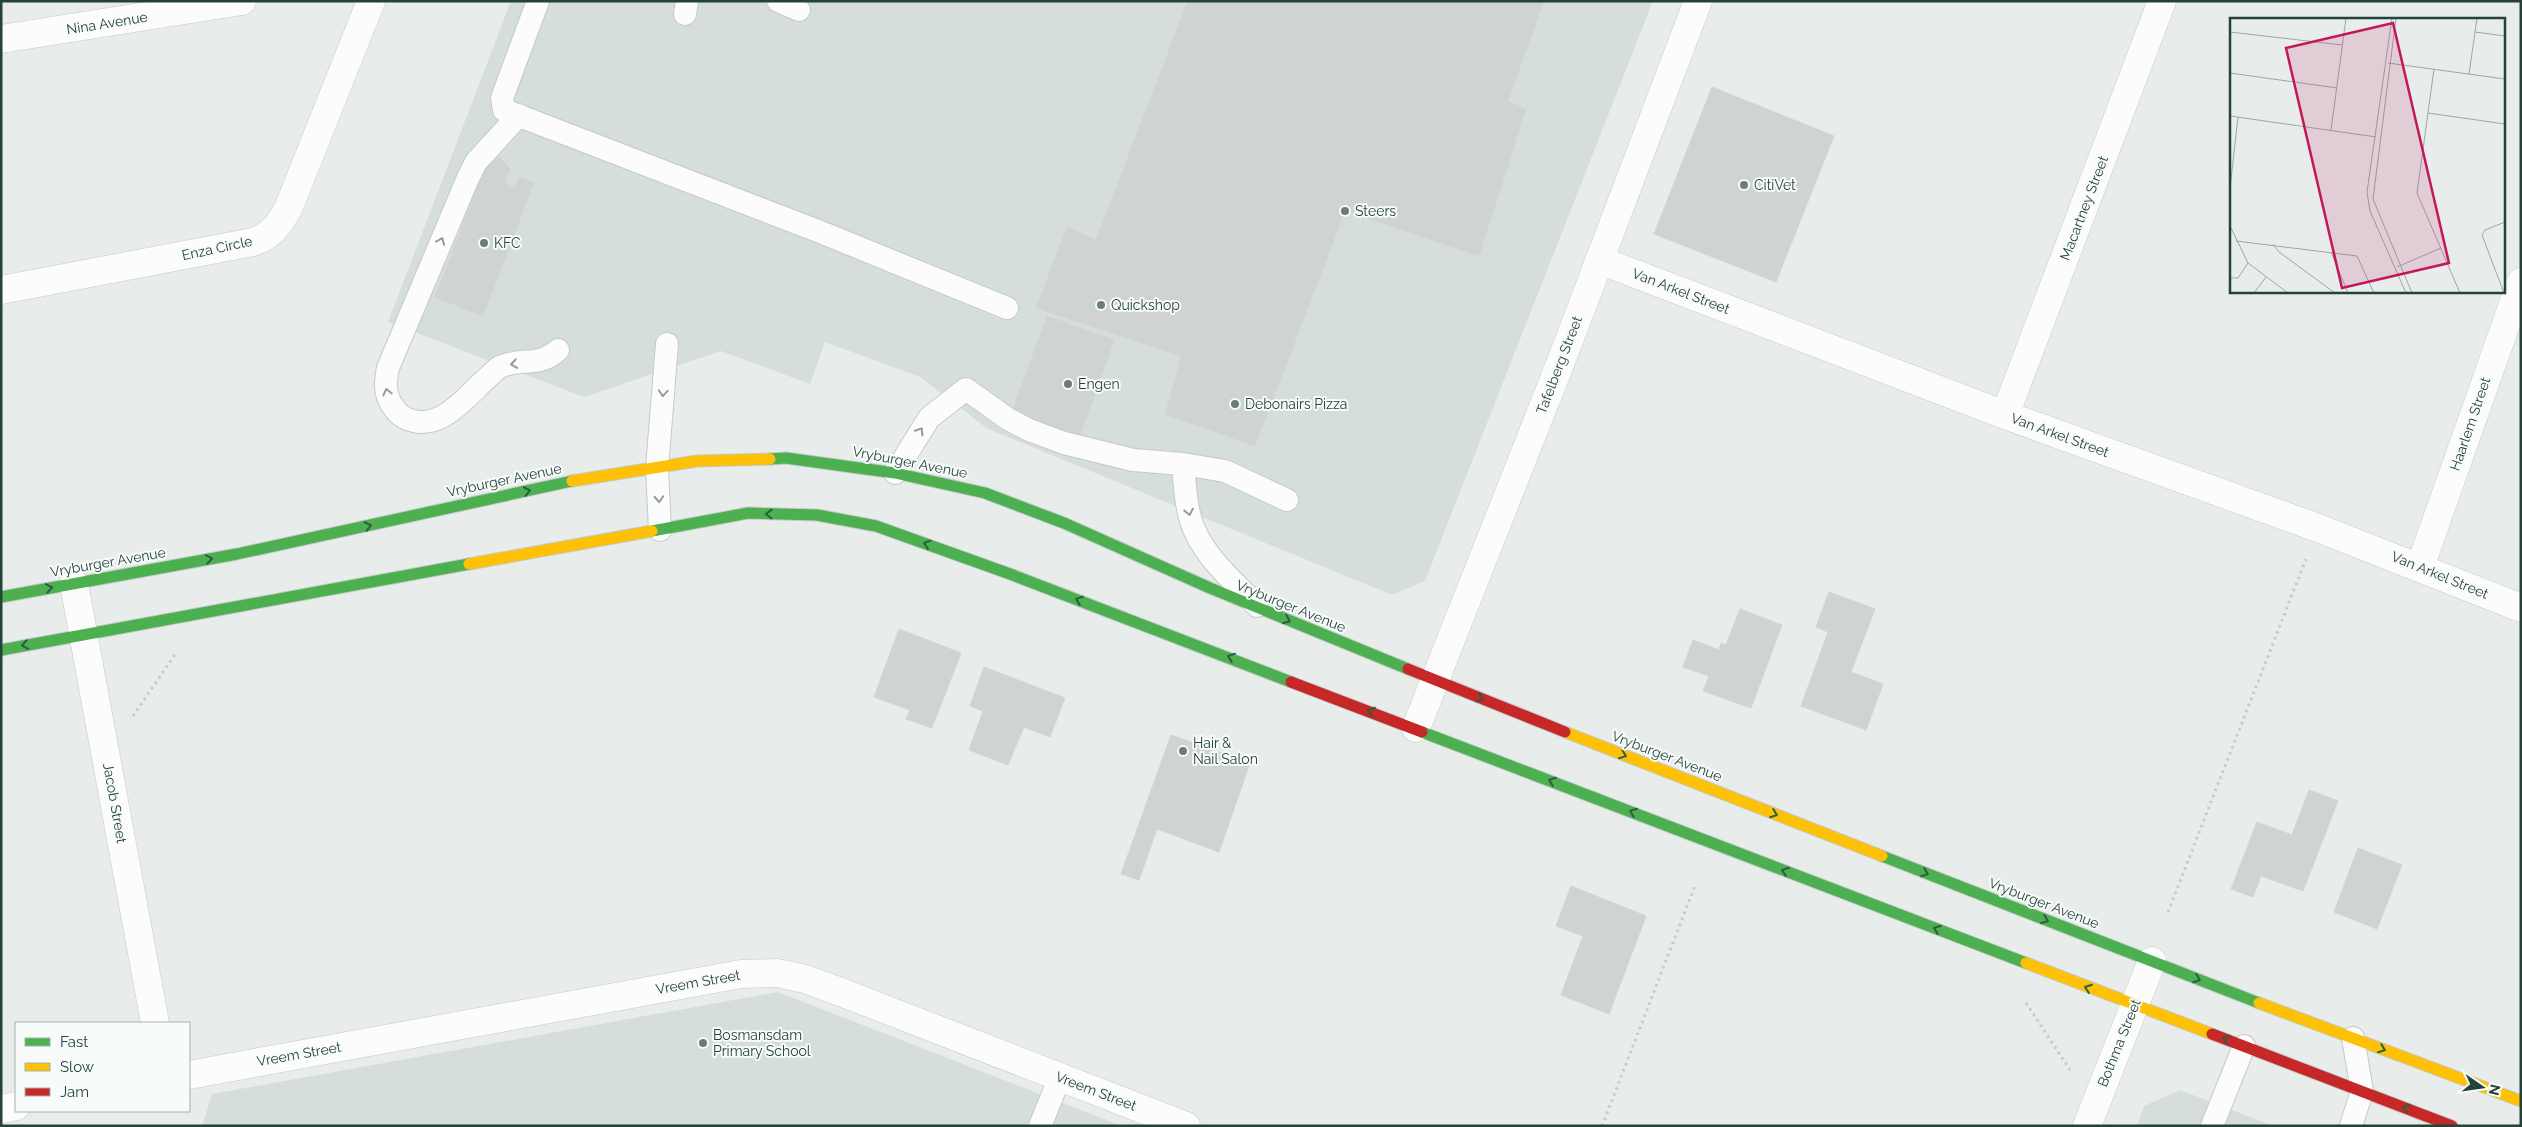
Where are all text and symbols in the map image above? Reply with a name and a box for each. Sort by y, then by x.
street label: Nina Avenue [65,9,149,37]
inset map [2230,18,2504,292]
street label: Macartney Street [2057,153,2111,262]
place label: CitiVet [1754,177,1796,193]
marker: CitiVet [1738,179,1750,191]
place label: Steers [1355,203,1396,219]
marker: Steers [1339,205,1351,217]
street label: Enza Circle [180,233,254,263]
place label: KFC [494,235,521,251]
marker: KFC [478,237,490,249]
one-way arrow [436,238,446,246]
street label: Van Arkel Street [1630,265,1732,317]
place label: Quickshop [1111,297,1180,313]
marker: Quickshop [1095,299,1107,311]
street label: Tafelberg Street [1533,313,1585,416]
one-way arrow [509,359,518,369]
street label: Haarlem Street [2447,375,2494,473]
place label: Engen [1078,376,1120,392]
marker: Engen [1062,378,1074,390]
one-way arrow [382,388,393,397]
one-way arrow [658,389,669,397]
place label: Debonairs Pizza [1245,396,1347,412]
marker: Debonairs Pizza [1229,398,1241,410]
street label: Van Arkel Street [2009,410,2111,460]
one-way arrow [914,428,924,437]
street label: Vryburger Avenue [851,443,969,481]
street label: Vryburger Avenue [445,460,563,500]
one-way arrow [522,486,531,497]
one-way arrow [653,495,664,503]
one-way arrow [1183,508,1194,517]
one-way arrow [764,509,772,519]
one-way arrow [364,521,372,531]
one-way arrow [923,540,932,550]
street label: Vryburger Avenue [49,544,167,580]
street label: Van Arkel Street [2389,548,2491,602]
one-way arrow [205,555,213,565]
street label: Vryburger Avenue [1234,577,1348,635]
one-way arrow [45,584,54,594]
one-way arrow [1076,596,1084,606]
one-way arrow [1282,614,1291,625]
one-way arrow [21,640,30,650]
one-way arrow [1228,653,1236,663]
one-way arrow [1475,691,1484,702]
one-way arrow [1367,707,1375,717]
street label: Vryburger Avenue [1610,728,1724,784]
place label: Hair & Nail Salon [1193,735,1258,767]
marker: Hair & Nail Salon [1177,745,1189,757]
one-way arrow [1618,749,1626,759]
street label: Jacob Street [100,762,130,845]
one-way arrow [1548,777,1556,787]
one-way arrow [1630,808,1638,818]
one-way arrow [1769,808,1778,818]
one-way arrow [1781,867,1790,877]
one-way arrow [1920,867,1929,877]
street label: Vryburger Avenue [1987,875,2101,931]
one-way arrow [2040,914,2049,924]
one-way arrow [1933,925,1941,935]
street label: Vreem Street [655,967,742,997]
one-way arrow [2192,973,2201,983]
one-way arrow [2085,984,2093,994]
street label: Bothma Street [2094,996,2144,1089]
legend [15,1022,190,1112]
place label: Bosmansdam Primary School [713,1027,811,1059]
text: Fast [60,1033,88,1051]
one-way arrow [2222,1035,2231,1045]
marker: Bosmansdam Primary School [697,1037,709,1049]
street label: Vreem Street [256,1039,343,1069]
one-way arrow [2377,1042,2386,1053]
text: Slow [60,1058,94,1076]
north arrow [2457,1062,2507,1112]
street label: Vreem Street [1053,1068,1139,1114]
text: Jam [60,1083,89,1101]
text: N [2486,1083,2504,1097]
one-way arrow [2403,1104,2411,1114]

